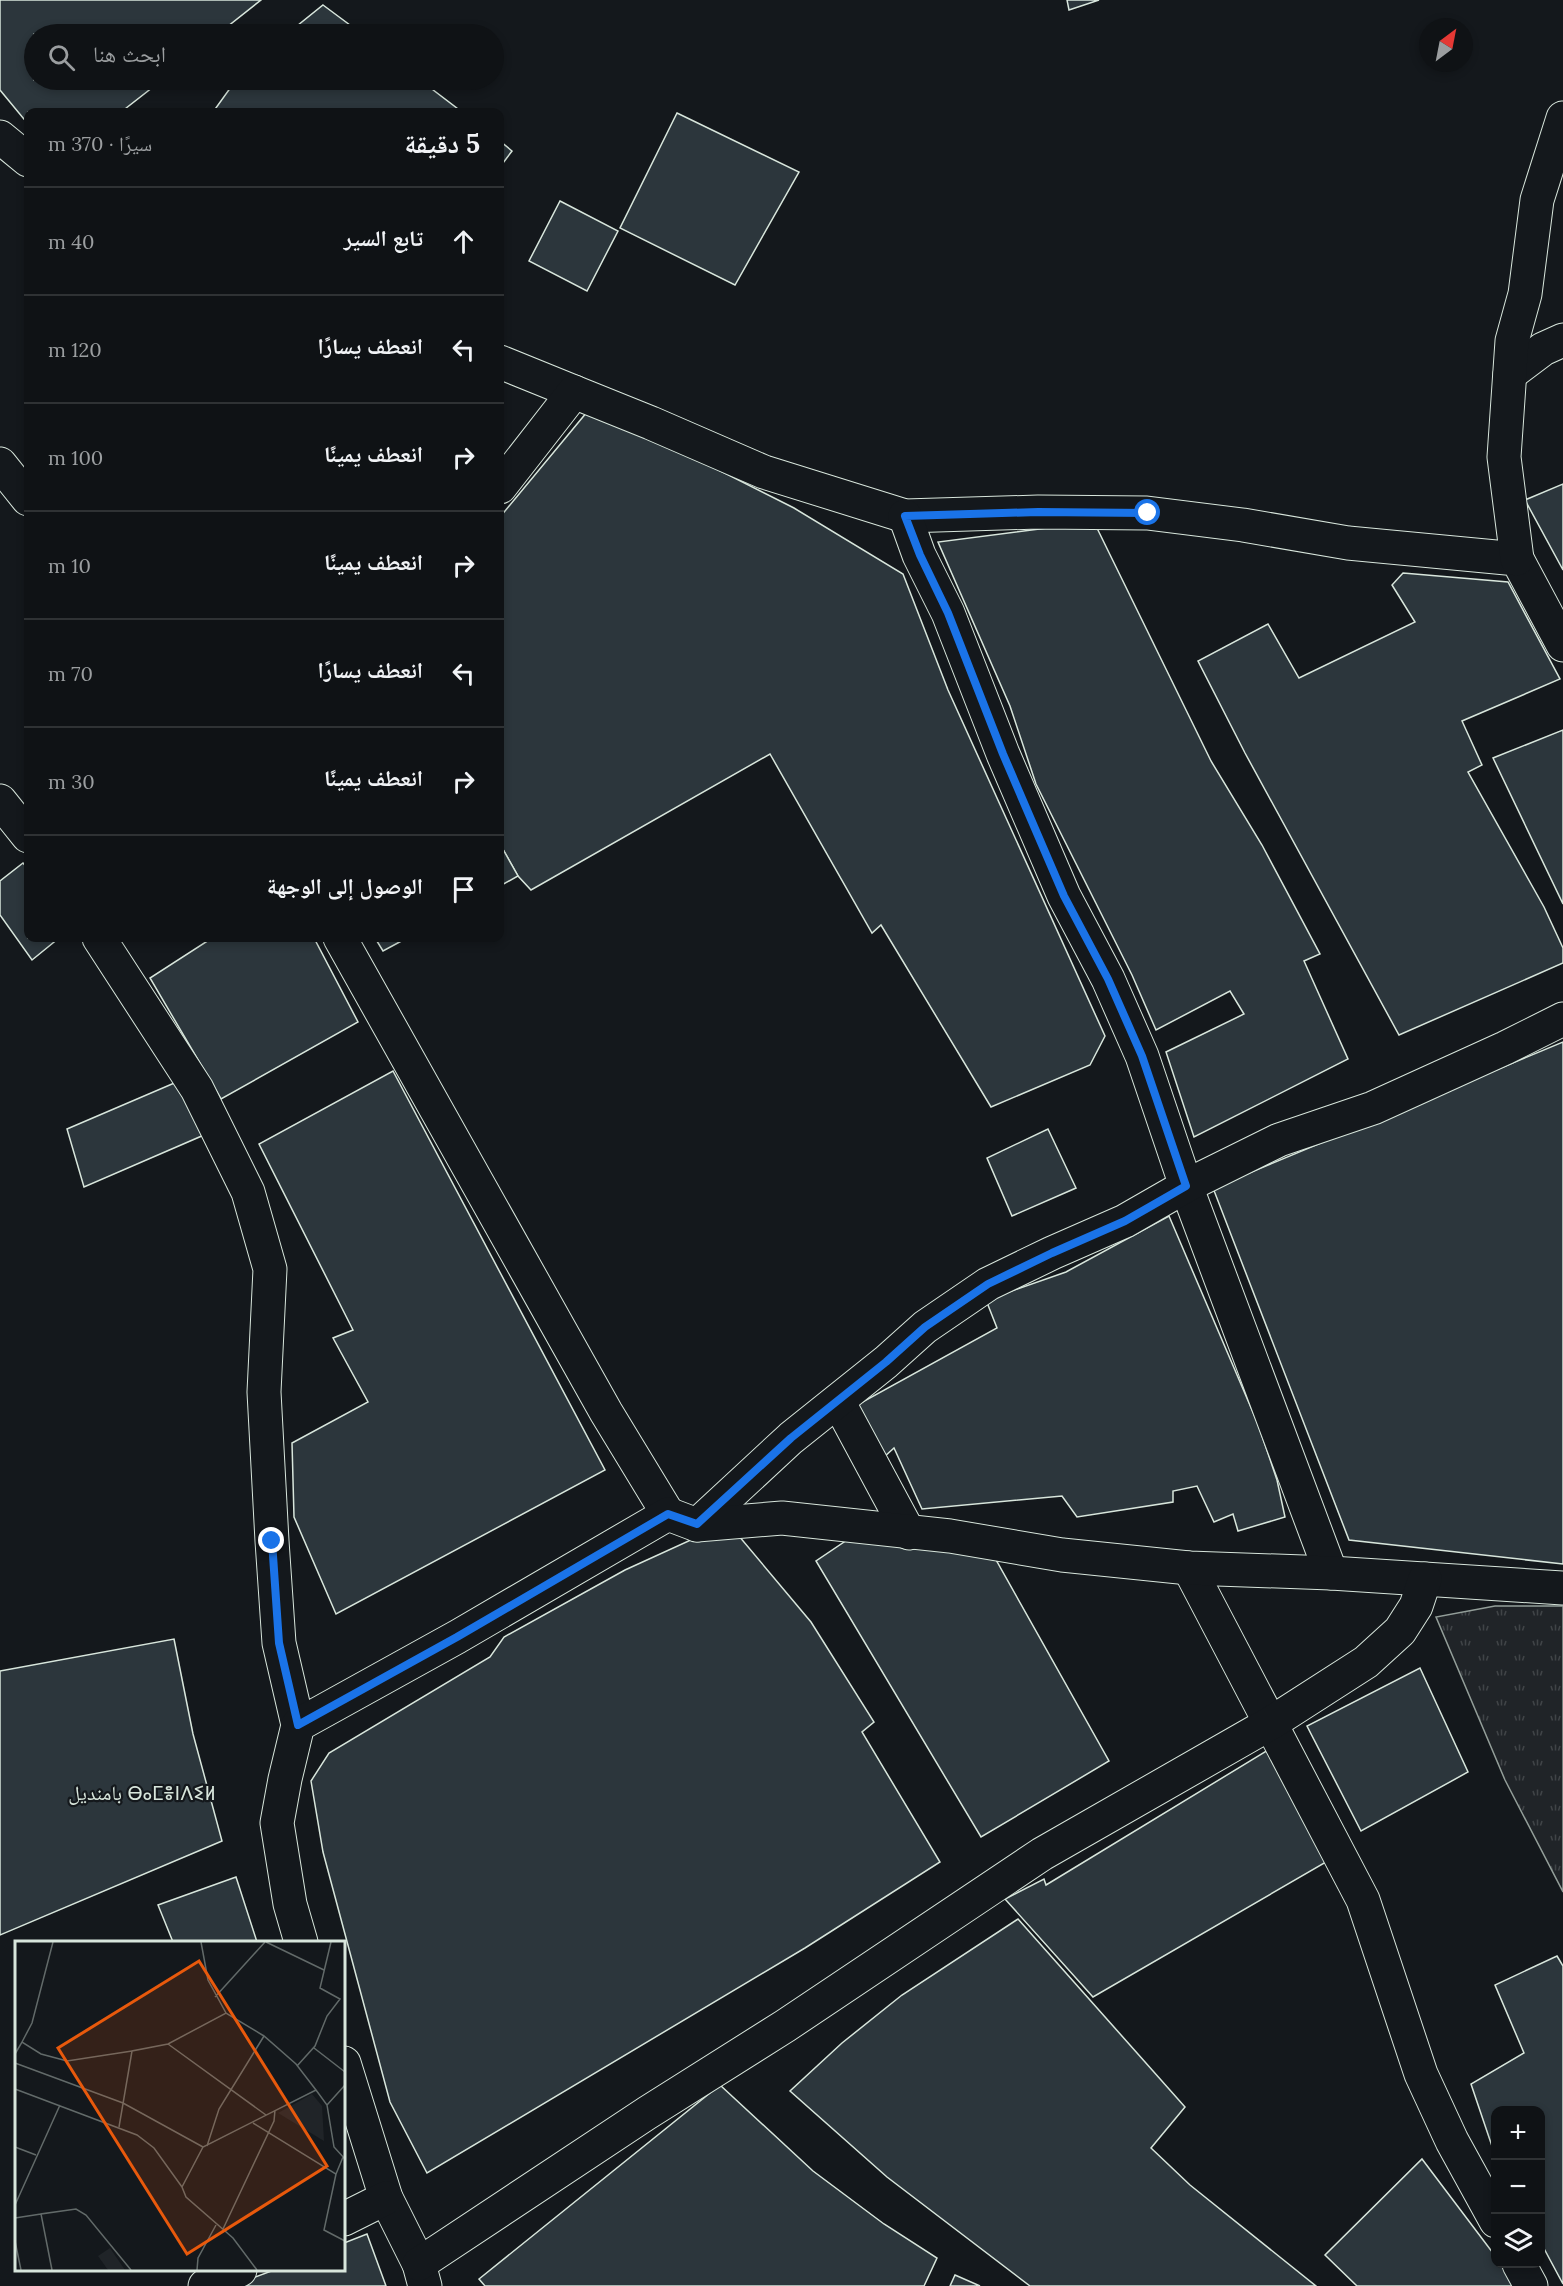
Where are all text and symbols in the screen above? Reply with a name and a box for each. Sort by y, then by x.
north arrow [1419,18,1473,72]
search box [24,24,504,90]
text: ابحث هنا [93,40,166,68]
icon: search [45,41,78,74]
text: 5 دقيقة [405,127,480,160]
text: سيرًا · 370 m [48,131,152,156]
text: تابع السير [344,224,423,252]
icon: ahead [447,225,480,258]
text: 40 m [48,229,94,254]
text: انعطف يسارًا [317,332,423,360]
icon: left [447,333,480,366]
text: 120 m [48,337,102,362]
text: انعطف يمينًا [324,440,423,468]
icon: right [447,441,480,474]
text: 100 m [48,445,103,470]
route start [1134,499,1160,525]
text: انعطف يمينًا [324,548,423,576]
icon: right [447,549,480,582]
text: 10 m [48,553,91,578]
text: انعطف يسارًا [317,656,423,684]
icon: left [447,657,480,690]
text: 70 m [48,661,93,686]
text: انعطف يمينًا [324,764,423,792]
icon: right [447,765,480,798]
text: 30 m [48,769,95,794]
text: الوصول إلى الوجهة [267,872,423,900]
icon: arrive [447,873,480,906]
route end [258,1527,284,1553]
district label: بامنديل ⴱⴰⵎⴻⵏⴷⵉⵍ [68,1780,216,1805]
inset map [15,1941,345,2271]
map controls [1491,2106,1545,2268]
button: + [1491,2106,1545,2160]
button: − [1491,2160,1545,2214]
button: layers [1491,2214,1545,2268]

